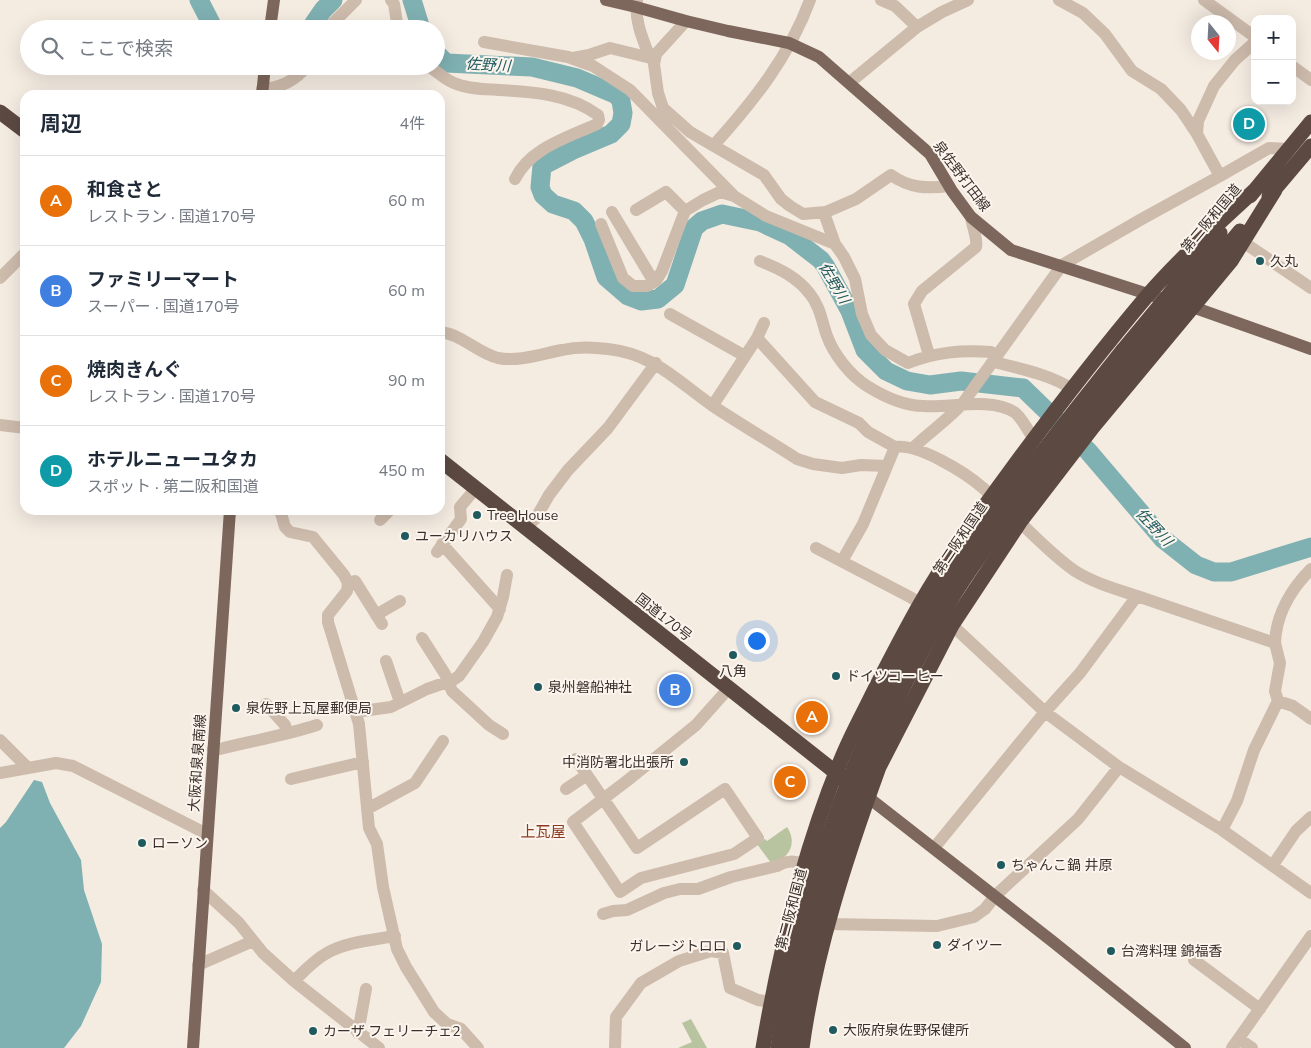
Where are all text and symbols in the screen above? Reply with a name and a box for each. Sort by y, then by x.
north arrow [1191,15,1236,60]
map controls [1251,15,1296,105]
button: + [1251,15,1296,60]
search box [20,20,445,75]
icon: search [38,34,66,62]
text: ここで検索 [78,36,173,62]
water label: 佐野川 [465,54,513,76]
button: − [1251,60,1296,105]
pin: D [1233,105,1265,143]
text: 周辺 [40,110,82,138]
text: 4件 [399,113,425,135]
street label: 泉佐野打田線 [929,137,994,216]
text: 和食さと [87,177,163,203]
street label: 第二阪和国道 [1177,180,1246,257]
text: A [50,190,62,212]
text: 60 m [388,190,425,212]
text: レストラン · 国道170号 [87,206,256,228]
place label: 久丸 [1270,252,1298,271]
marker: 久丸 [1254,255,1266,267]
water label: 佐野川 [814,259,855,309]
text: ファミリーマート [87,267,239,293]
text: B [50,280,62,302]
text: 60 m [388,280,425,302]
text: スーパー · 国道170号 [87,296,240,318]
text: 焼肉きんぐ [87,357,182,383]
text: C [51,370,61,392]
text: 90 m [388,370,425,392]
text: レストラン · 国道170号 [87,386,256,408]
text: ホテルニューユタカ [87,447,258,473]
text: D [50,460,62,482]
text: 450 m [378,460,425,482]
text: スポット · 第二阪和国道 [87,476,259,498]
street label: 第二阪和国道 [929,498,992,578]
water label: 佐野川 [1131,504,1178,552]
place label: Tree House [487,506,558,525]
marker: Tree House [471,509,483,521]
place label: ユーカリハウス [415,527,513,546]
marker: ユーカリハウス [399,530,411,542]
street label: 国道170号 [631,589,696,646]
your location [744,628,770,654]
marker: 八角 [727,649,739,661]
place label: 八角 [719,662,747,681]
place label: ドイツコーヒー [846,667,944,686]
marker: ドイツコーヒー [830,670,842,682]
pin: B [659,671,691,709]
place label: 泉州磐船神社 [548,678,632,697]
marker: 泉州磐船神社 [532,681,544,693]
pin: A [796,698,828,736]
place label: 泉佐野上瓦屋郵便局 [246,699,372,718]
marker: 泉佐野上瓦屋郵便局 [230,702,242,714]
street label: 大阪和泉泉南線 [185,713,210,813]
place label: 中消防署北出張所 [562,753,674,772]
marker: 中消防署北出張所 [678,756,690,768]
pin: C [774,763,806,801]
district label: 上瓦屋 [520,822,566,842]
place label: ローソン [152,834,208,853]
marker: ローソン [136,837,148,849]
place label: ちゃんこ鍋 井原 [1011,856,1113,875]
marker: ちゃんこ鍋 井原 [995,859,1007,871]
street label: 第二阪和国道 [771,866,812,952]
place label: ダイツー [947,936,1003,955]
place label: ガレージトロロ [629,937,727,956]
marker: ダイツー [931,939,943,951]
marker: ガレージトロロ [731,940,743,952]
place label: 台湾料理 錦福香 [1121,942,1223,961]
marker: 台湾料理 錦福香 [1105,945,1117,957]
place label: 大阪府泉佐野保健所 [843,1021,969,1040]
place label: カーザ フェリーチェ2 [323,1022,461,1041]
marker: 大阪府泉佐野保健所 [827,1024,839,1036]
marker: カーザ フェリーチェ2 [307,1025,319,1037]

